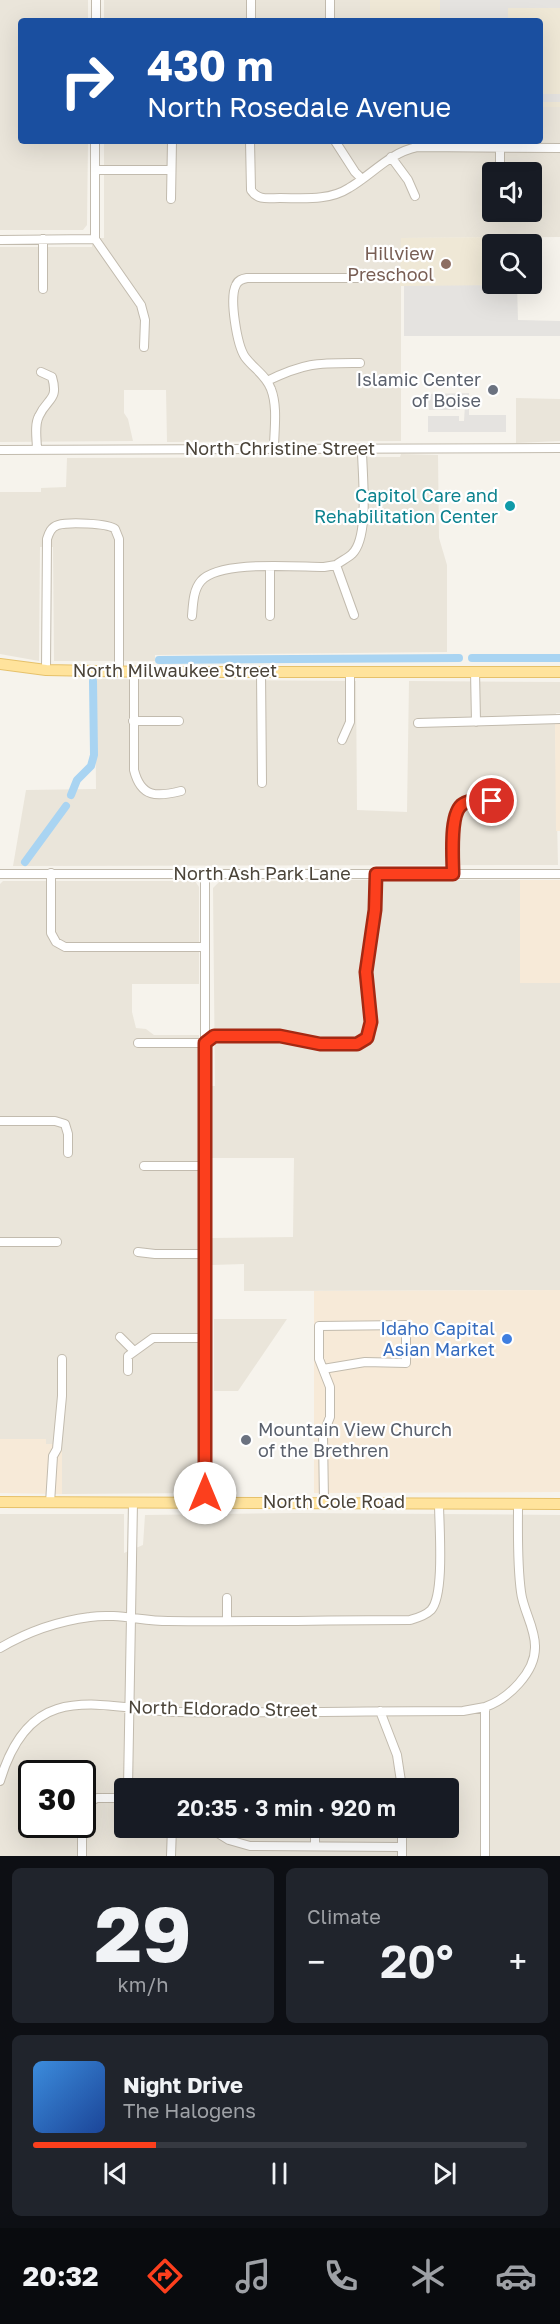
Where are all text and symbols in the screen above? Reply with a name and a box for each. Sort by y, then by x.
text: 430 m [147,40,273,90]
icon: right [48,42,126,120]
text: North Rosedale Avenue [147,91,451,123]
map controls [482,162,542,294]
button: sound [482,162,542,222]
button: search [482,234,542,294]
place label: Hillview Preschool [347,242,434,285]
marker: Hillview Preschool [439,257,453,271]
place label: Islamic Center of Boise [357,368,481,411]
marker: Islamic Center of Boise [486,383,500,397]
street label: North Christine Street [185,437,375,459]
place label: Capitol Care and Rehabilitation Center [314,484,498,527]
marker: Capitol Care and Rehabilitation Center [503,499,517,513]
street label: North Milwaukee Street [73,659,277,681]
pin [466,775,517,826]
icon: arrive [475,784,508,817]
street label: North Ash Park Lane [173,862,351,884]
place label: Idaho Capital Asian Market [380,1317,495,1360]
marker: Idaho Capital Asian Market [500,1332,514,1346]
place label: Mountain View Church of the Brethren [258,1418,452,1461]
marker: Mountain View Church of the Brethren [239,1433,253,1447]
position arrow [173,1461,237,1525]
street label: North Cole Road [263,1490,405,1512]
street label: North Eldorado Street [128,1695,318,1721]
speed limit sign: 30 [18,1760,96,1838]
text: 20:35 · 3 min · 920 m [177,1794,396,1821]
text: 29 [94,1886,192,1979]
text: Climate [307,1904,381,1928]
text: 20° [380,1934,454,1988]
text: − [307,1942,325,1981]
text: + [509,1942,527,1981]
text: km/h [118,1972,168,1996]
text: Night Drive [123,2071,243,2098]
text: The Halogens [123,2098,256,2122]
icon: previous [99,2157,132,2190]
icon: pause [263,2157,296,2190]
icon: next [428,2157,461,2190]
icon: directions [144,2255,186,2297]
icon: music [232,2255,274,2297]
icon: phone [320,2255,362,2297]
icon: climate [407,2255,449,2297]
icon: car [495,2255,537,2297]
text: 20:32 [23,2260,98,2292]

